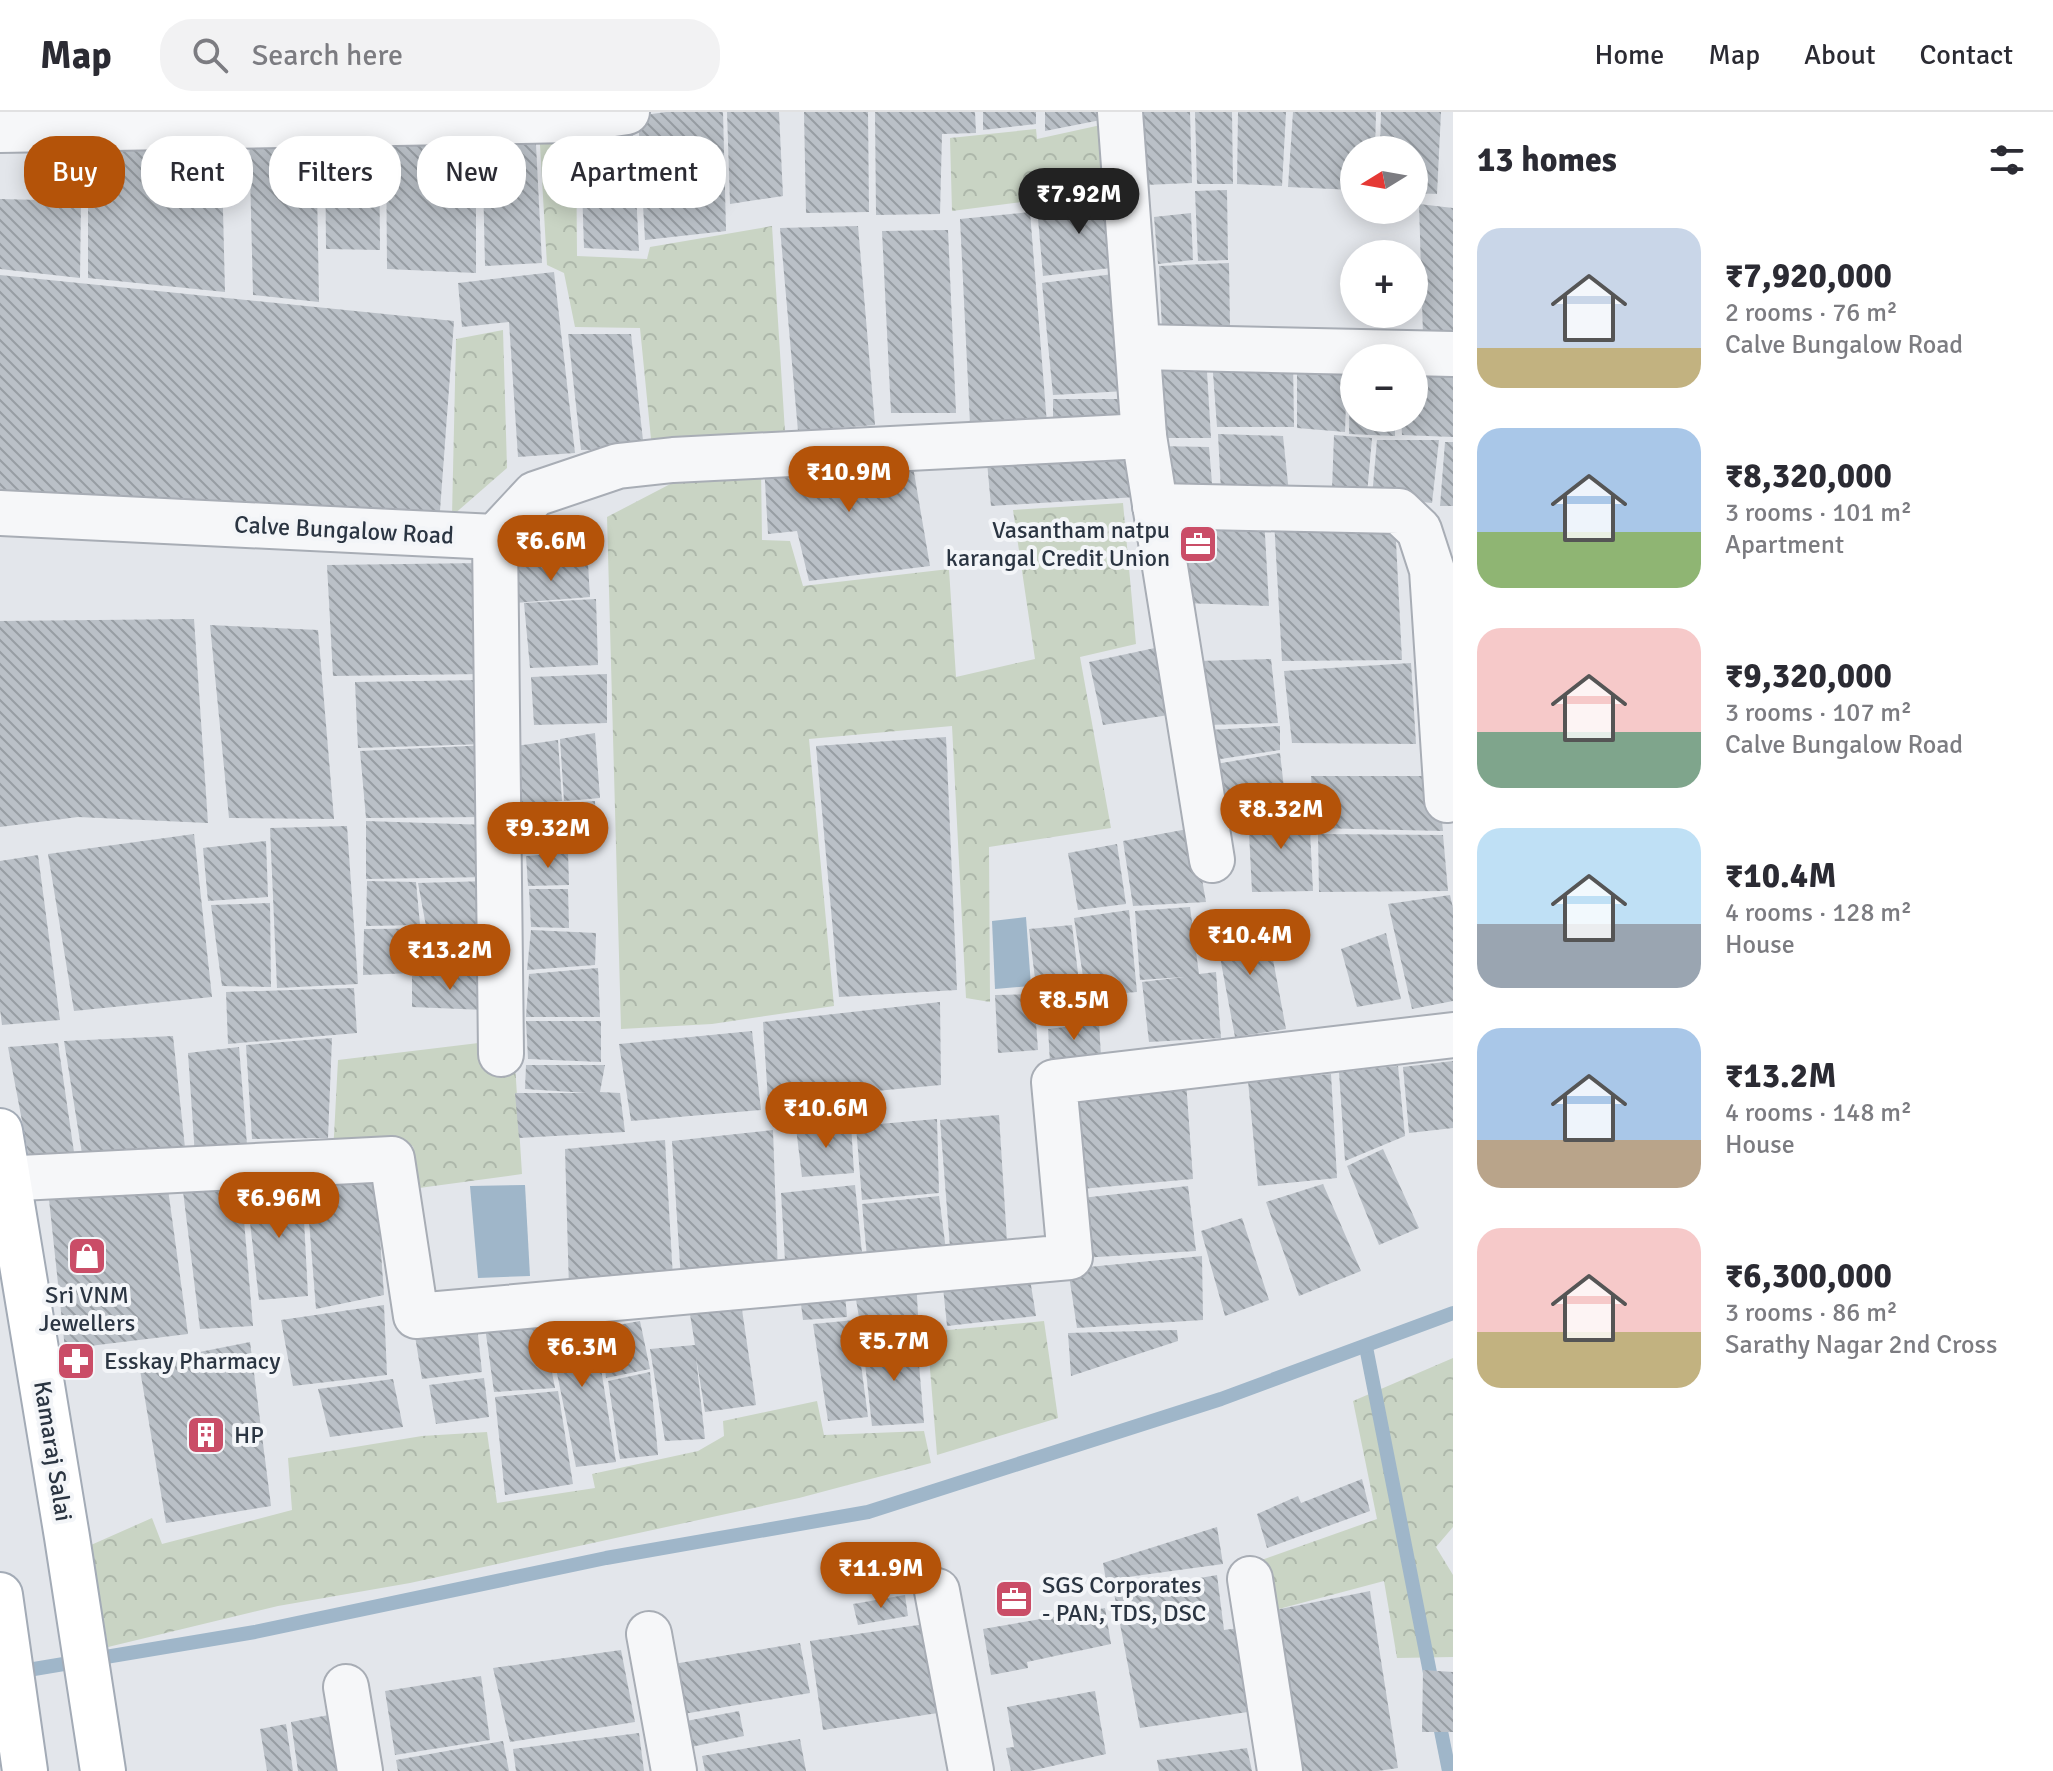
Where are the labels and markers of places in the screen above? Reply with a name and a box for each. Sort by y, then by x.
pin: ₹7.92M [1014,168,1144,236]
pin: ₹10.9M [784,446,914,514]
pin: ₹6.6M [495,515,607,583]
place label: Vasantham natpu karangal Credit Union [946,515,1170,573]
office icon: Vasantham natpu karangal Credit Union [1177,523,1219,565]
pin: ₹8.32M [1216,783,1346,851]
pin: ₹9.32M [483,802,613,870]
pin: ₹10.4M [1185,909,1315,977]
pin: ₹13.2M [385,924,515,992]
pin: ₹8.5M [1018,974,1130,1042]
pin: ₹10.6M [761,1082,891,1150]
pin: ₹6.96M [214,1172,344,1240]
shop icon: Sri VNM Jewellers [66,1235,108,1277]
place label: Sri VNM Jewellers [39,1280,135,1338]
pin: ₹5.7M [838,1315,950,1383]
pin: ₹6.3M [526,1321,638,1389]
pharmacy icon: Esskay Pharmacy [55,1340,97,1382]
place label: Esskay Pharmacy [104,1346,280,1376]
building icon: HP [185,1414,227,1456]
place label: HP [234,1420,264,1450]
pin: ₹11.9M [816,1542,946,1610]
place label: SGS Corporates - PAN, TDS, DSC [1042,1570,1206,1628]
office icon: SGS Corporates - PAN, TDS, DSC [993,1578,1035,1620]

